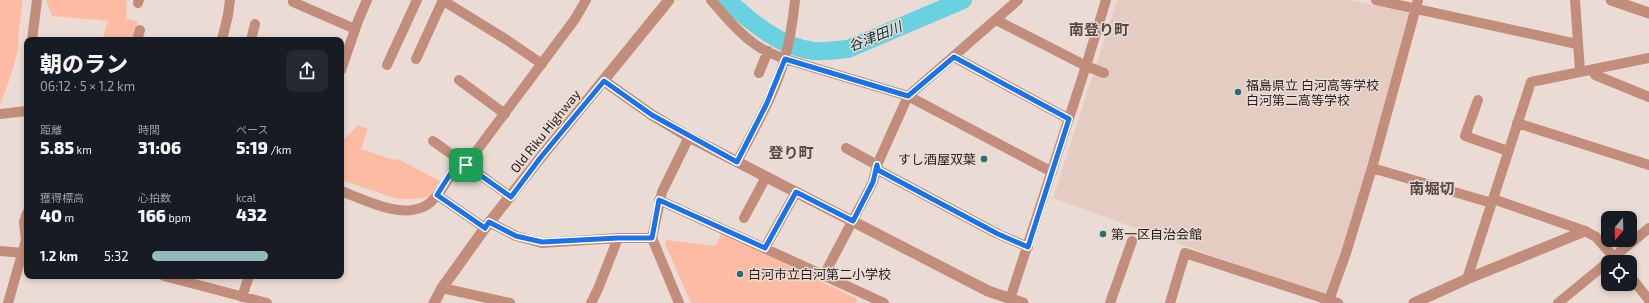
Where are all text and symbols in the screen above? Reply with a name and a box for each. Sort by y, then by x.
water label: 谷津田川 [846,17,906,54]
district label: 南登り町 [1069,20,1129,38]
text: 朝のラン [40,50,128,76]
button: share [286,50,328,92]
place label: 福島県立 白河高等学校 白河第二高等学校 [1246,77,1379,108]
text: 06:12 · 5 × 1.2 km [40,78,135,94]
street label: Old Riku Highway [507,86,584,176]
marker: 福島県立 白河高等学校 白河第二高等学校 [1233,87,1243,97]
text: 距離 [40,123,62,136]
text: 時間 [138,123,160,136]
text: ペース [236,123,268,136]
text: 5.85 [40,137,74,157]
text: 31:06 [138,137,181,157]
text: 5:19 [236,137,268,157]
text: km [74,143,92,156]
text: /km [268,143,291,156]
district label: 登り町 [768,143,814,161]
pin [449,148,483,182]
place label: すし酒屋双葉 [898,151,976,167]
icon: arrive [455,154,477,176]
marker: すし酒屋双葉 [979,154,989,164]
district label: 南堀切 [1409,179,1455,197]
text: 獲得標高 [40,191,84,204]
text: 心拍数 [138,191,171,204]
text: kcal [236,191,256,204]
text: 432 [236,204,267,224]
text: 40 [40,205,62,225]
text: 166 [138,205,166,225]
text: m [62,211,74,224]
text: bpm [166,211,191,224]
north arrow [1601,211,1637,247]
map controls [1601,211,1637,291]
place label: 第一区自治会館 [1111,226,1202,242]
marker: 第一区自治会館 [1098,229,1108,239]
text: 1.2 km [40,248,78,264]
text: 5:32 [104,248,129,264]
button: locate [1601,255,1637,291]
place label: 白河市立白河第二小学校 [748,266,891,282]
marker: 白河市立白河第二小学校 [735,269,745,279]

